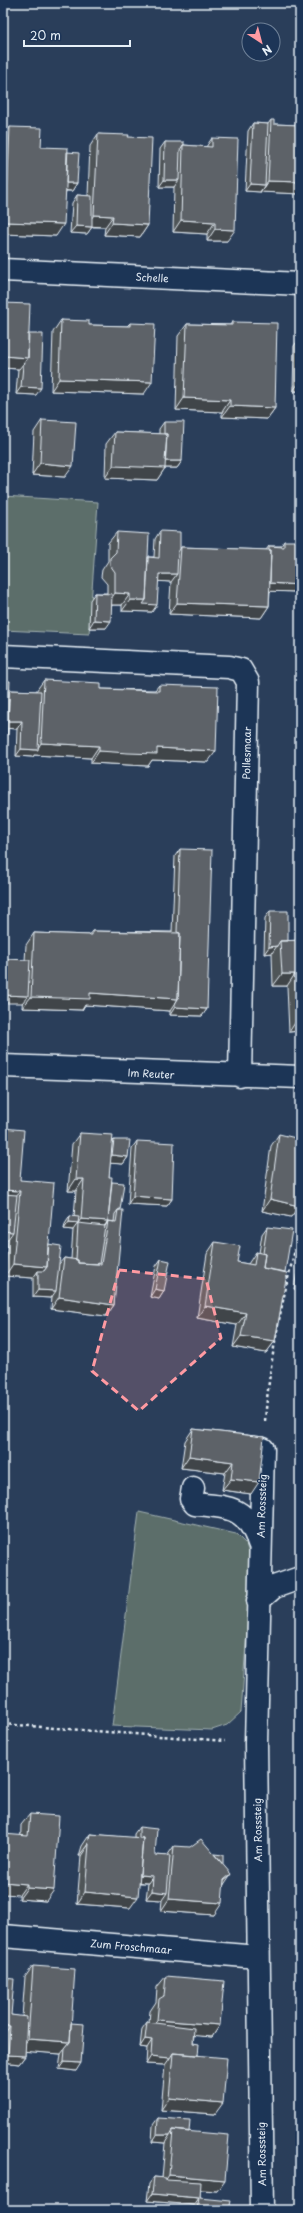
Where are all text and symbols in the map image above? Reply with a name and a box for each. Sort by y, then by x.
scale bar [24,22,130,48]
north arrow [241,22,281,62]
text: 20 m [30,26,61,44]
text: N [258,41,276,60]
street label: Schelle [135,269,170,285]
street label: Pollesmaar [238,726,254,779]
street label: Im Reuter [127,1064,175,1082]
street label: Am Rosssteig [252,1474,270,1538]
street label: Am Rosssteig [249,1798,265,1862]
street label: Zum Froschmaar [90,1935,173,1957]
street label: Am Rosssteig [253,2122,269,2186]

